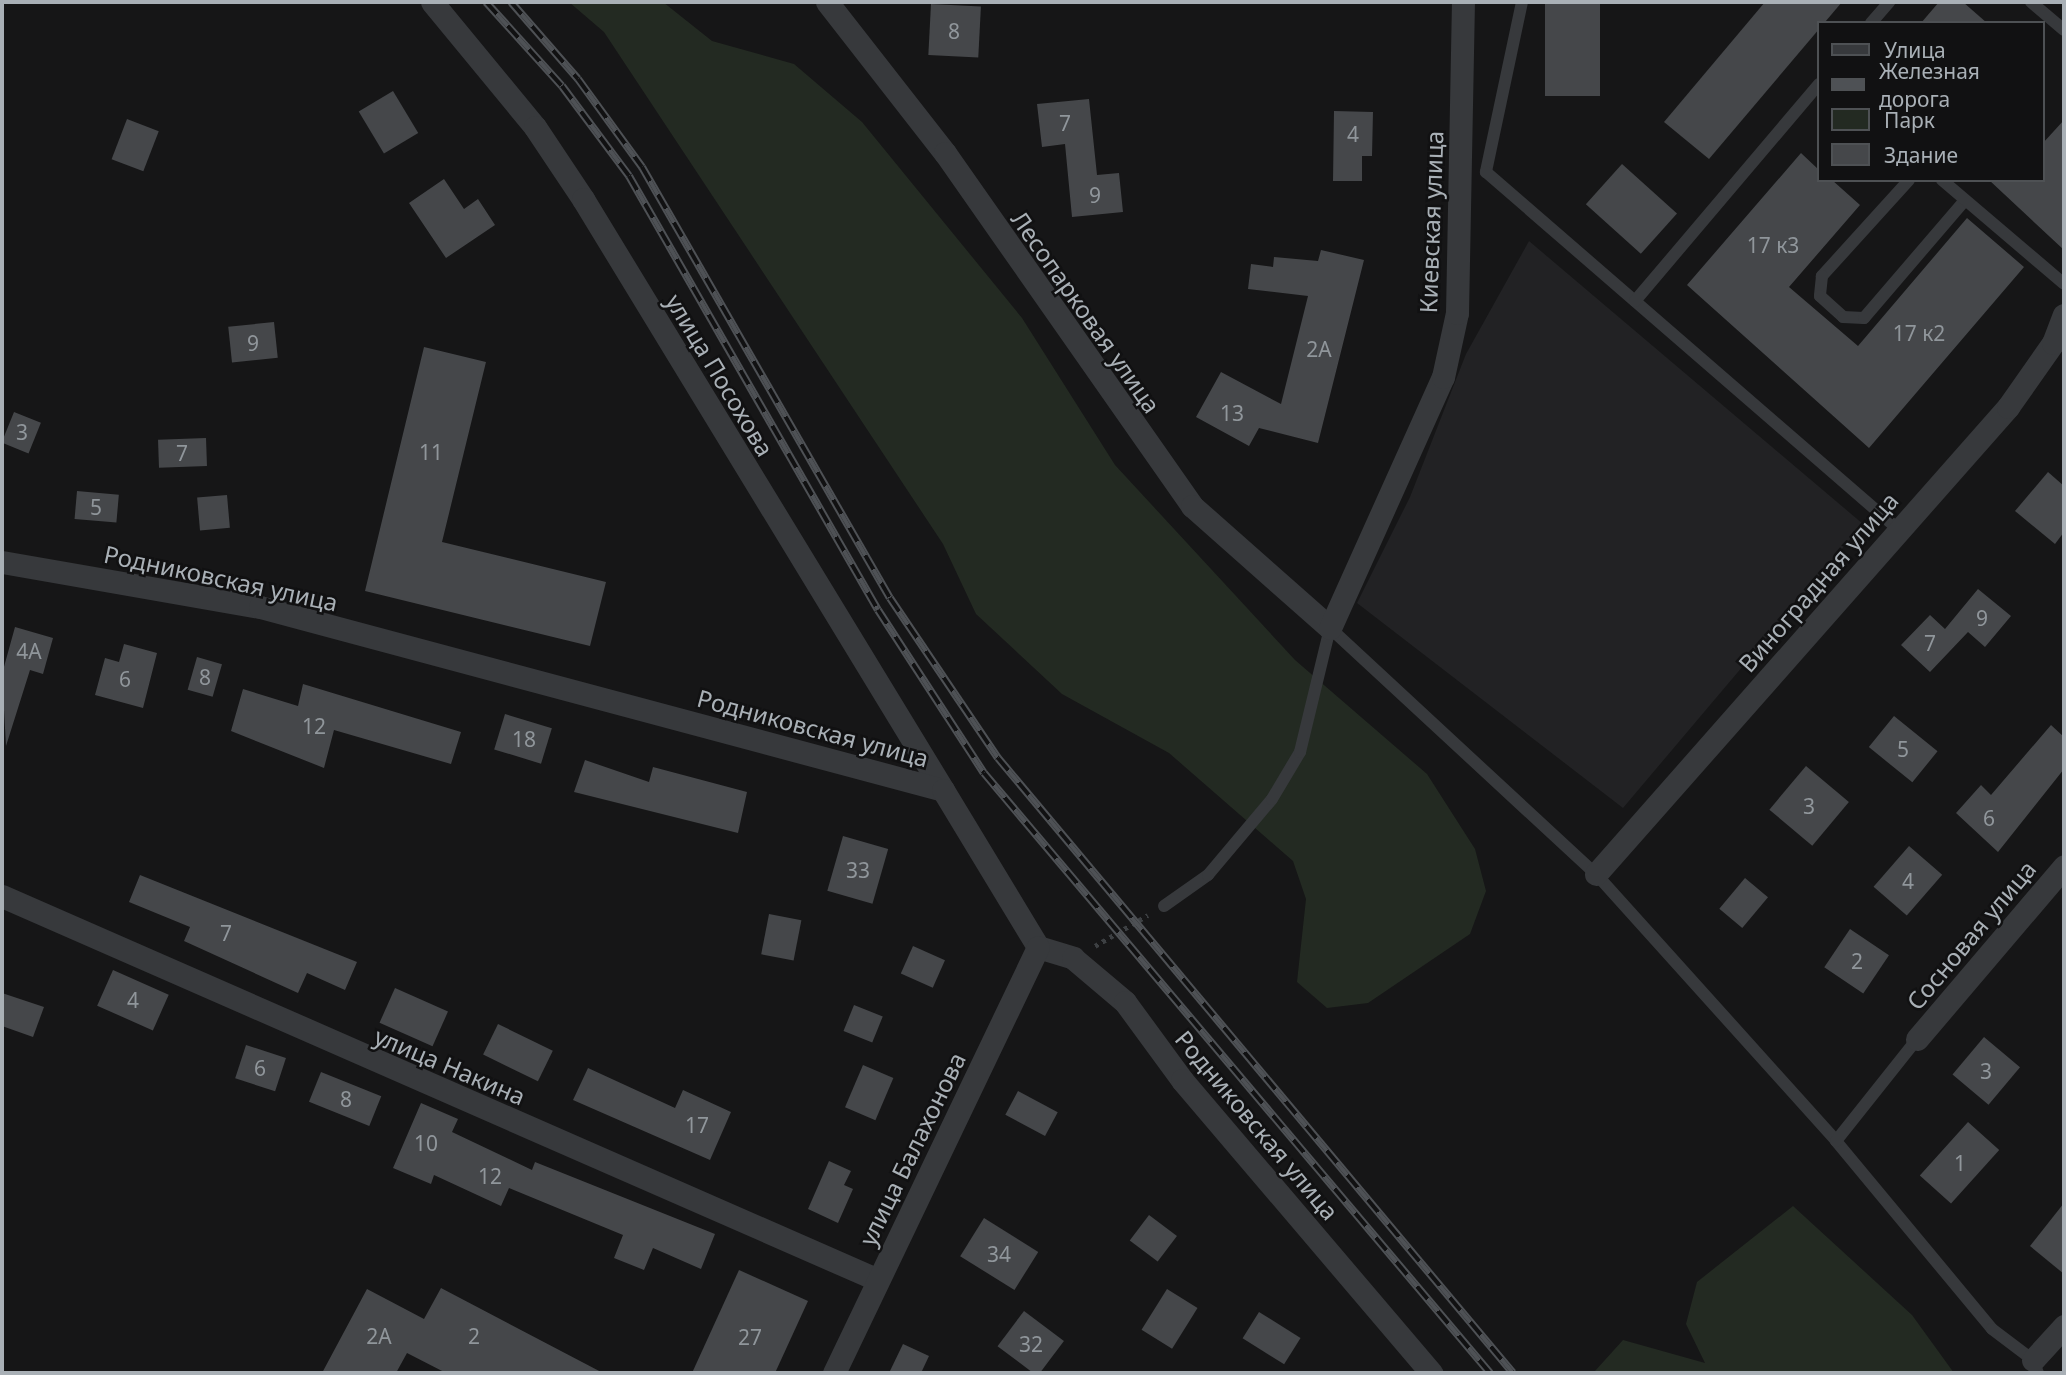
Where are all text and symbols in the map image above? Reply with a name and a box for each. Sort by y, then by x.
house number: 8 [948,18,960,44]
legend [1818,21,2045,182]
text: Улица [1884,36,1946,64]
text: Железная дорога [1879,57,1980,113]
text: Парк [1884,106,1935,134]
house number: 7 [1059,110,1071,136]
house number: 4 [1347,121,1359,147]
street label: Киевская улица [1413,130,1449,314]
text: Здание [1884,141,1958,169]
house number: 9 [1089,182,1101,208]
street label: Лесопарковая улица [1005,206,1167,418]
house number: 17 к3 [1747,232,1799,258]
street label: улица Посохова [660,289,780,461]
house number: 17 к2 [1893,320,1945,346]
house number: 9 [247,330,259,356]
house number: 2А [1306,336,1332,362]
house number: 13 [1220,400,1244,426]
house number: 3 [16,419,28,445]
house number: 11 [419,439,443,465]
house number: 7 [176,440,188,466]
street label: Виноградная улица [1732,486,1904,678]
house number: 5 [90,494,102,520]
street label: Родниковская улица [102,539,340,617]
house number: 9 [1976,605,1988,631]
house number: 7 [1924,630,1936,656]
house number: 4А [16,638,42,664]
house number: 8 [199,664,211,690]
house number: 6 [119,666,131,692]
street label: Родниковская улица [694,683,932,773]
house number: 12 [302,713,326,739]
house number: 18 [512,726,536,752]
house number: 5 [1897,736,1909,762]
house number: 3 [1803,793,1815,819]
house number: 6 [1983,805,1995,831]
street label: Сосновая улица [1900,855,2042,1015]
house number: 33 [846,857,870,883]
house number: 4 [1902,868,1914,894]
house number: 7 [220,920,232,946]
house number: 2 [1851,948,1863,974]
house number: 4 [127,987,139,1013]
street label: улица Накина [370,1021,530,1111]
street label: Родниковская улица [1169,1025,1345,1225]
street label: улица Балахонова [853,1048,971,1250]
house number: 6 [254,1055,266,1081]
house number: 3 [1980,1058,1992,1084]
house number: 8 [340,1086,352,1112]
house number: 17 [685,1112,709,1138]
house number: 10 [414,1130,438,1156]
house number: 1 [1954,1150,1966,1176]
house number: 12 [478,1163,502,1189]
house number: 34 [987,1241,1011,1267]
house number: 2А [366,1323,392,1349]
house number: 2 [468,1323,480,1349]
house number: 27 [738,1324,762,1350]
house number: 32 [1019,1331,1043,1357]

